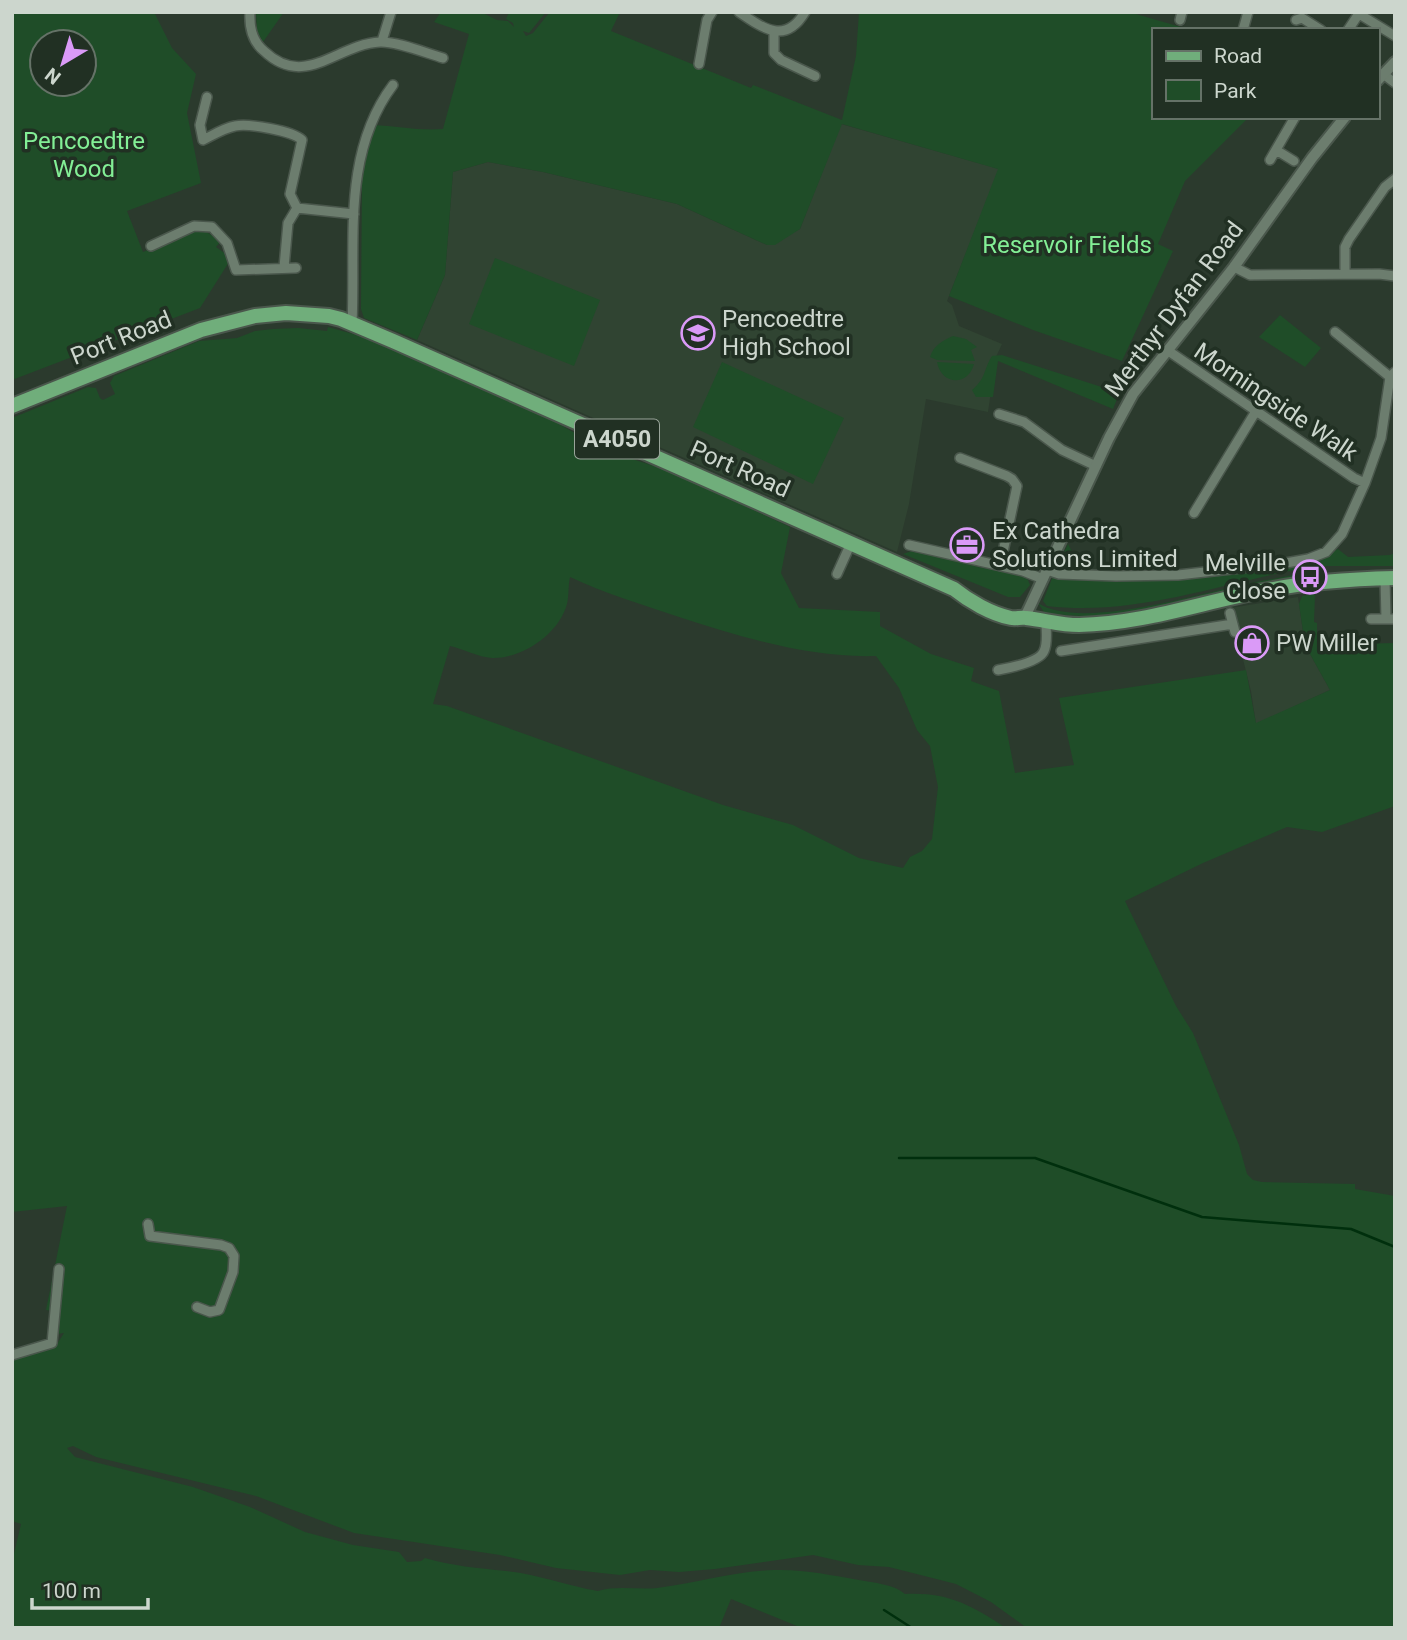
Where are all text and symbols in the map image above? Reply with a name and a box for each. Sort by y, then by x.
north arrow [28,28,98,98]
legend [1152,28,1379,119]
text: Road [1214,44,1262,68]
text: N [40,63,65,89]
text: Park [1214,79,1257,103]
park label: Pencoedtre Wood [23,127,145,183]
street label: Merthyr Dyfan Road [1099,216,1249,402]
park label: Reservoir Fields [982,231,1152,259]
street label: Port Road [66,305,176,371]
place label: Pencoedtre High School [722,305,851,361]
school or university icon: Pencoedtre High School [679,314,717,352]
street label: Morningside Walk [1189,337,1364,467]
road number: A4050 [575,420,659,458]
street label: Port Road [686,435,794,503]
place label: Ex Cathedra Solutions Limited [992,517,1178,573]
office icon: Ex Cathedra Solutions Limited [948,526,986,564]
place label: Melville Close [1205,549,1286,605]
bus stop icon: Melville Close [1291,558,1329,596]
shop icon: PW Miller [1233,624,1271,662]
place label: PW Miller [1276,629,1378,657]
scale bar [32,1566,147,1610]
text: 100 m [42,1579,101,1603]

